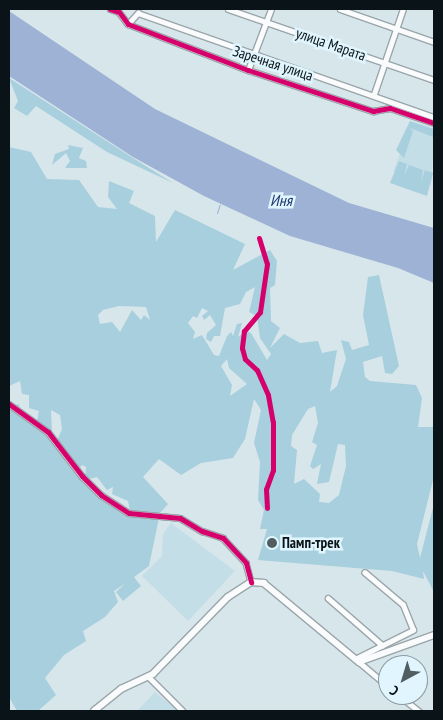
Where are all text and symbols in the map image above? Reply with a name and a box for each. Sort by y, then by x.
street label: улица Марата [294,24,368,64]
street label: Заречная улица [231,42,315,84]
water label: Иня [270,190,292,210]
place label: Памп-трек [282,534,340,552]
marker: Памп-трек [266,537,278,549]
north arrow [378,655,428,705]
text: С [386,682,402,700]

